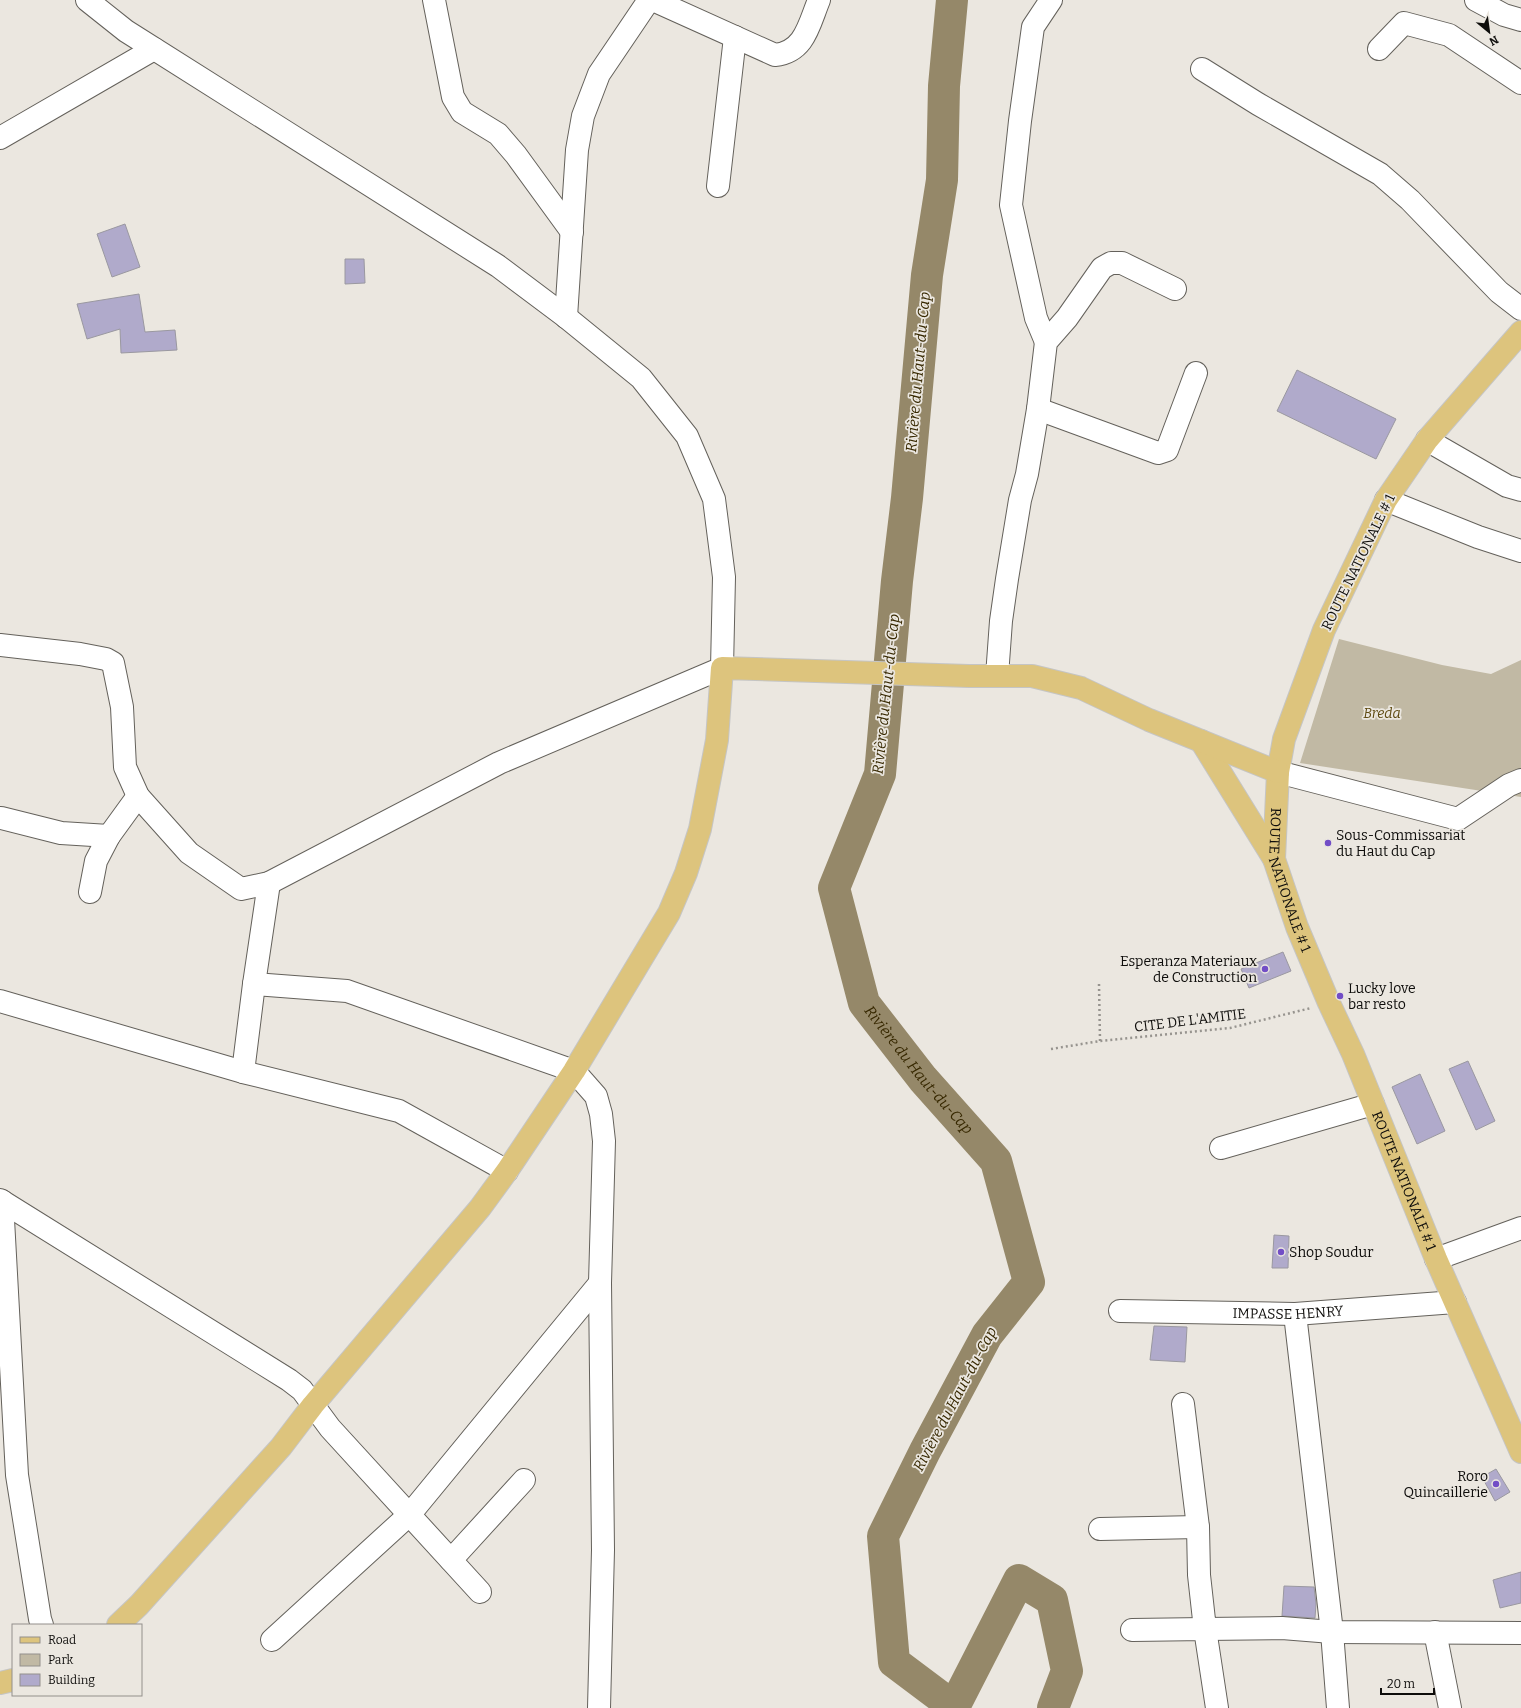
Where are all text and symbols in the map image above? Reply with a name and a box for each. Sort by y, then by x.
north arrow [1469,12,1509,52]
text: N [1486,33,1500,48]
water label: Rivière du Haut-du-Cap [902,291,934,453]
street label: ROUTE NATIONALE # 1 [1318,491,1399,633]
water label: Rivière du Haut-du-Cap [869,613,903,775]
park label: Breda [1363,705,1401,722]
street label: ROUTE NATIONALE # 1 [1265,807,1315,955]
place label: Sous-Commissariat du Haut du Cap [1336,827,1465,860]
marker: Sous-Commissariat du Haut du Cap [1323,838,1333,848]
place label: Esperanza Materiaux de Construction [1120,953,1257,986]
marker: Esperanza Materiaux de Construction [1260,964,1270,974]
place label: Lucky love bar resto [1348,980,1416,1013]
marker: Lucky love bar resto [1335,991,1345,1001]
water label: Rivière du Haut-du-Cap [861,1002,977,1138]
street label: CITE DE L'AMITIE [1133,1005,1247,1036]
street label: ROUTE NATIONALE # 1 [1368,1109,1440,1254]
place label: Shop Soudur [1289,1244,1373,1261]
marker: Shop Soudur [1276,1247,1286,1257]
street label: IMPASSE HENRY [1232,1302,1344,1323]
water label: Rivière du Haut-du-Cap [909,1324,1001,1474]
place label: Roro Quincaillerie [1404,1468,1488,1501]
marker: Roro Quincaillerie [1491,1479,1501,1489]
legend [12,1624,142,1696]
text: Road [48,1633,76,1647]
text: Park [48,1653,74,1667]
scale bar [1381,1670,1434,1696]
text: Building [48,1673,95,1687]
text: 20 m [1387,1677,1416,1691]

